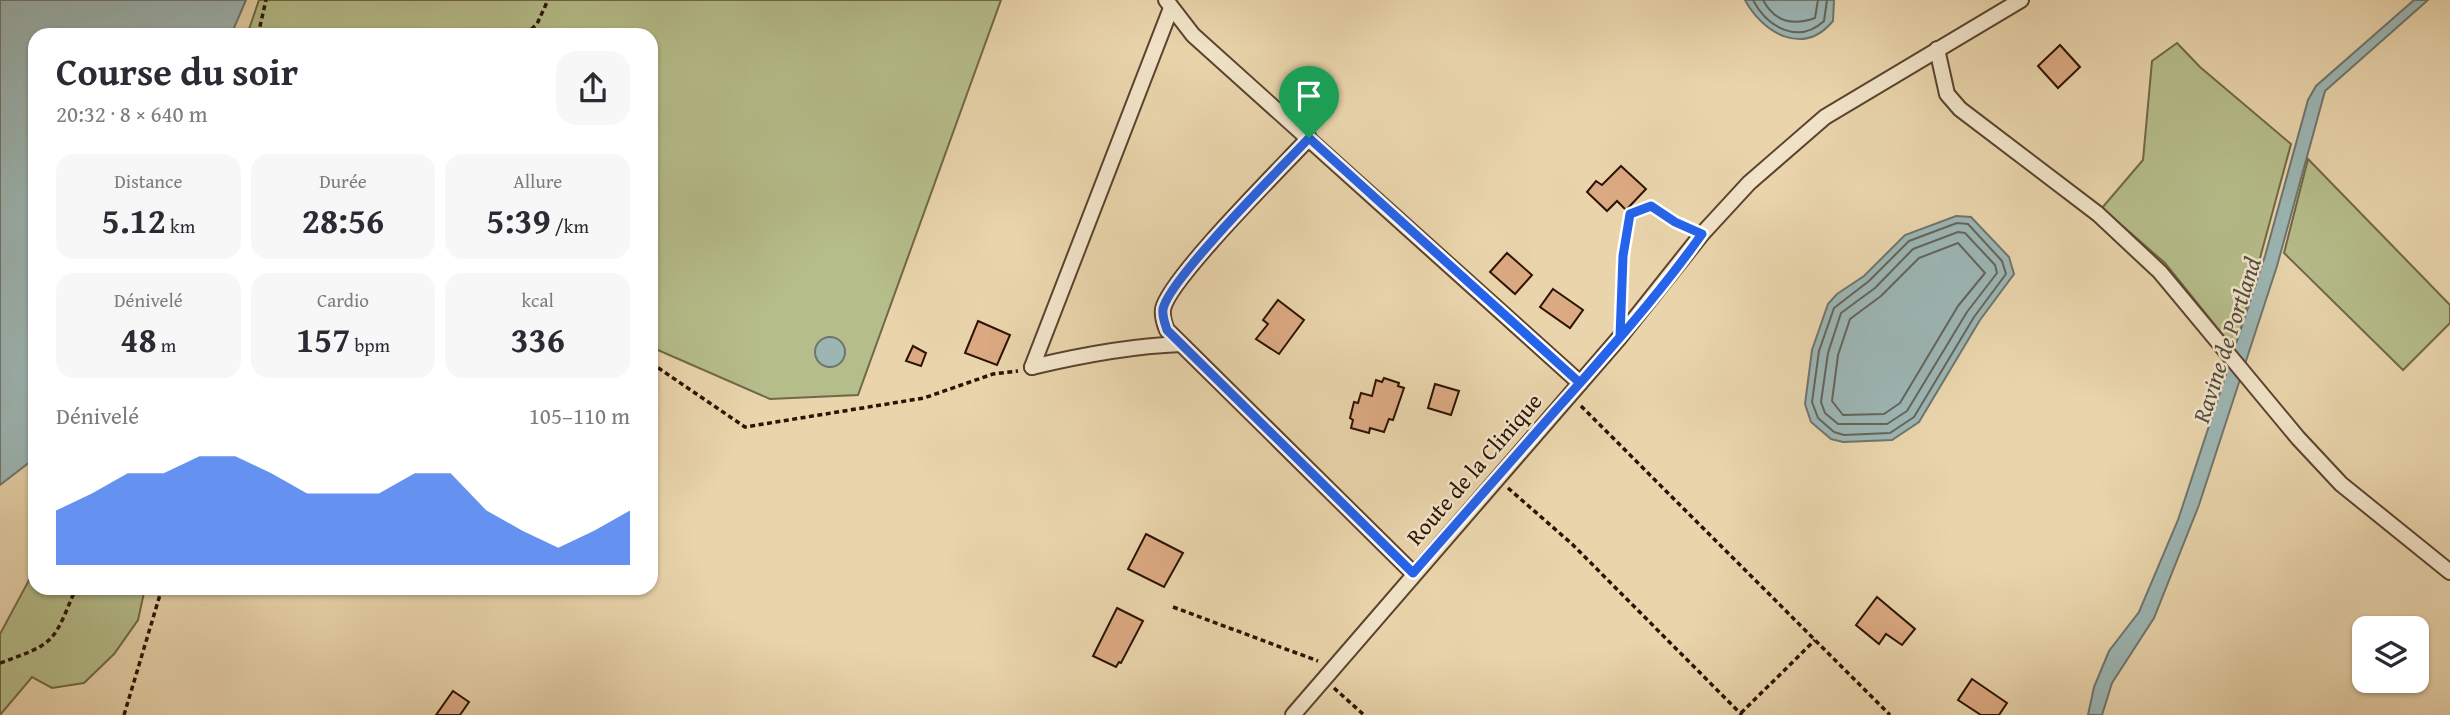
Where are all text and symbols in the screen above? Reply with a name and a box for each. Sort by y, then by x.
text: Course du soir [56,43,298,99]
button: share [556,51,630,125]
pin [1279,66,1339,138]
icon: arrive [1290,77,1328,115]
text: 20:32 · 8 × 640 m [56,97,208,130]
text: Distance [114,167,182,195]
text: Durée [319,167,367,195]
text: Allure [513,167,562,195]
text: 5.12 [102,195,166,246]
text: 28:56 [302,195,384,246]
text: 5:39 [486,195,551,246]
text: km [166,212,195,240]
text: /km [551,212,589,240]
water label: Ravine de Portland [2183,252,2270,428]
text: Dénivelé [114,286,183,314]
text: Cardio [317,286,369,314]
text: kcal [521,286,554,314]
text: 48 [120,314,157,365]
text: 157 [296,314,350,365]
text: 336 [510,314,565,365]
text: m [157,331,176,359]
text: bpm [350,331,390,359]
street label: Route de la Clinique [1398,385,1549,552]
text: Dénivelé [56,399,139,432]
text: 105–110 m [529,399,630,432]
map controls [2352,616,2429,693]
button: layers [2352,616,2429,693]

